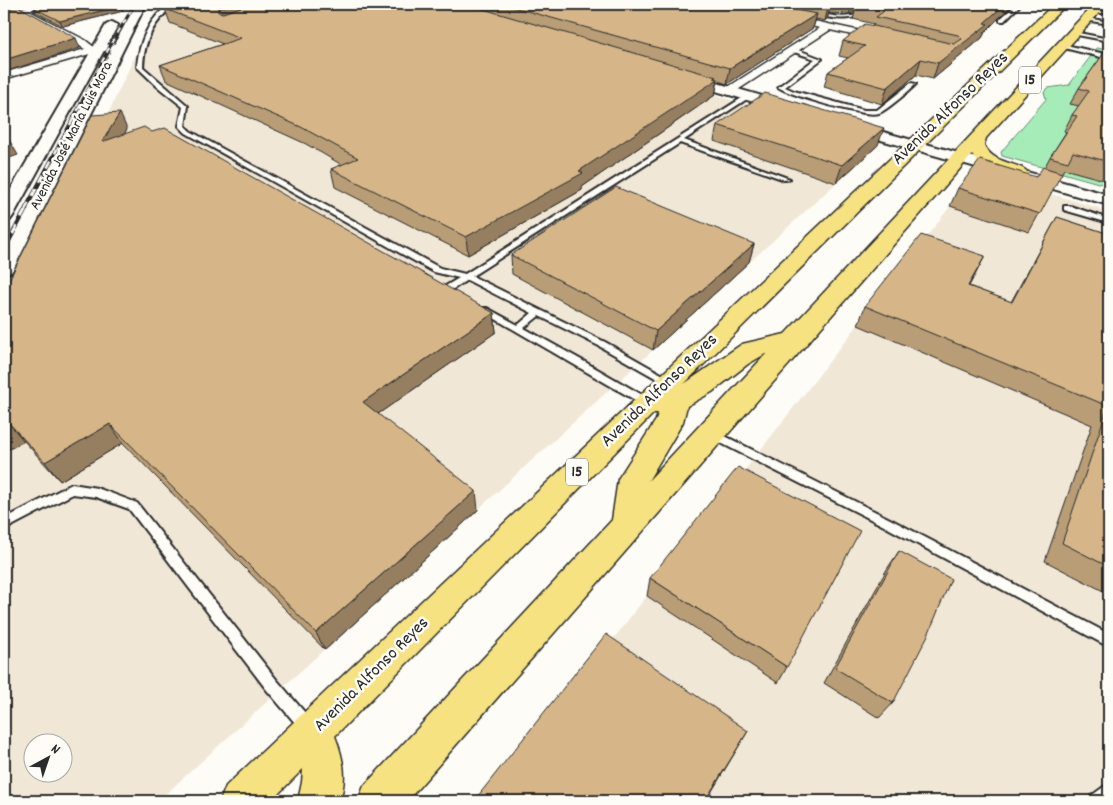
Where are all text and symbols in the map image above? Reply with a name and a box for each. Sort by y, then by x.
street label: Avenida Alfonso Reyes [887,47,1015,171]
street label: Avenida José María Luis Mora [25,57,120,214]
road number: 15 [1019,66,1041,94]
street label: Avenida Alfonso Reyes [596,329,724,453]
road number: 15 [566,458,588,486]
street label: Avenida Alfonso Reyes [309,612,435,738]
north arrow [22,732,72,782]
text: N [46,740,64,760]

